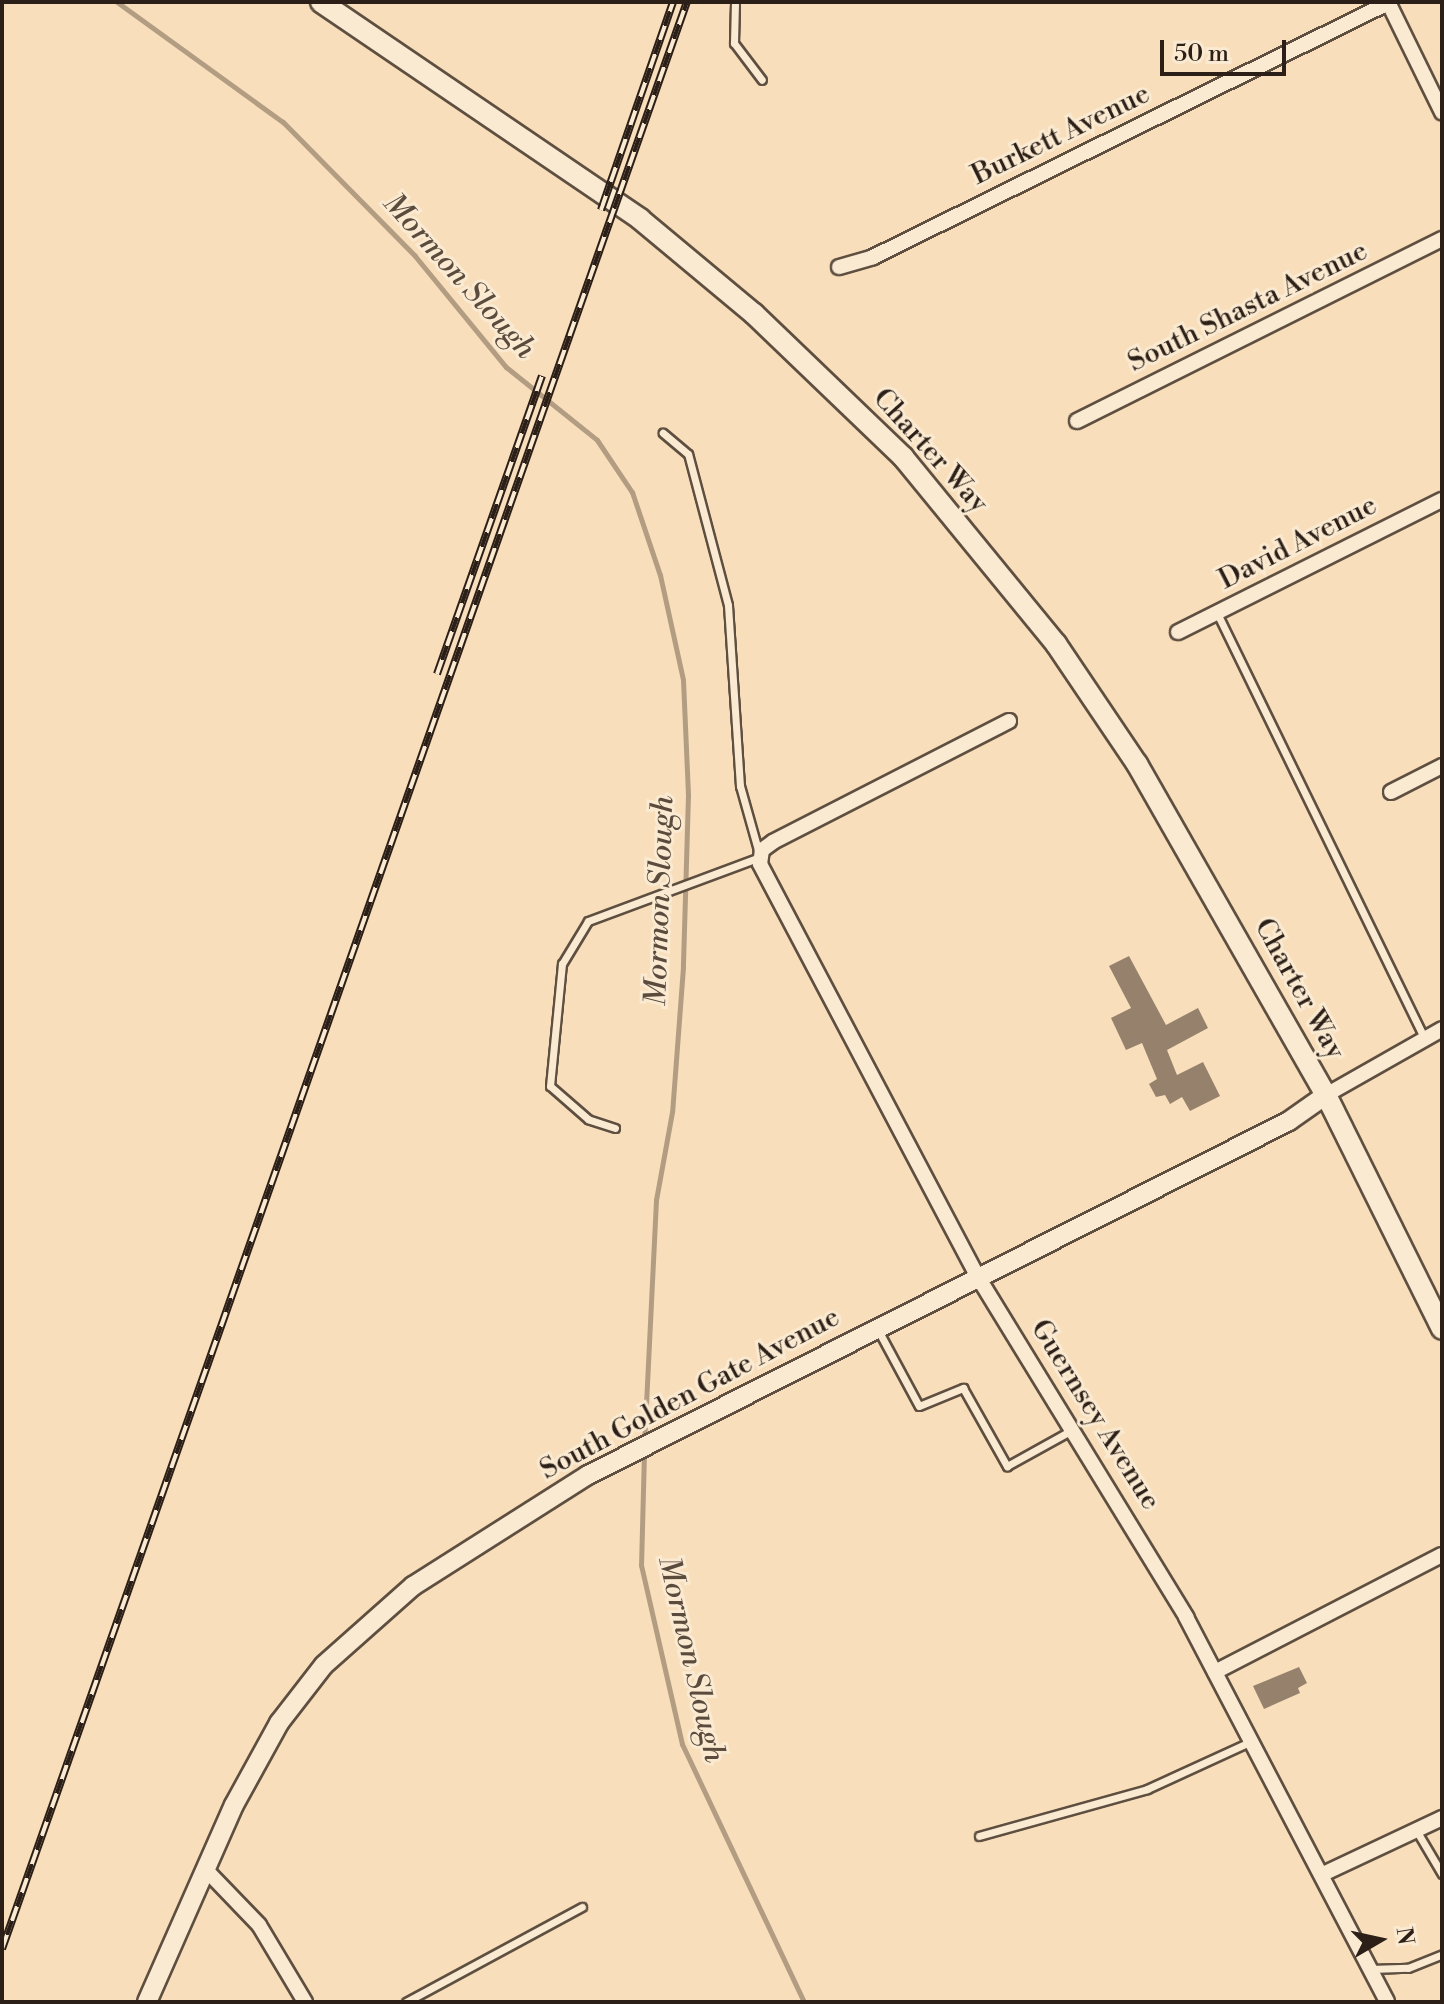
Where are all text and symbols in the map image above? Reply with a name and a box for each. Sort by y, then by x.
scale bar [1164,24,1290,74]
text: 50 m [1174,39,1229,69]
street label: Burkett Avenue [967,77,1155,193]
water label: Mormon Slough [375,186,543,366]
street label: South Shasta Avenue [1123,234,1373,380]
street label: Charter Way [865,382,995,520]
street label: David Avenue [1213,489,1383,597]
water label: Mormon Slough [638,795,682,1007]
street label: Charter Way [1247,913,1351,1065]
street label: South Golden Gate Avenue [535,1301,845,1487]
street label: Guernsey Avenue [1023,1314,1167,1516]
water label: Mormon Slough [650,1552,732,1766]
north arrow [1340,1900,1420,1980]
text: N [1390,1925,1419,1947]

